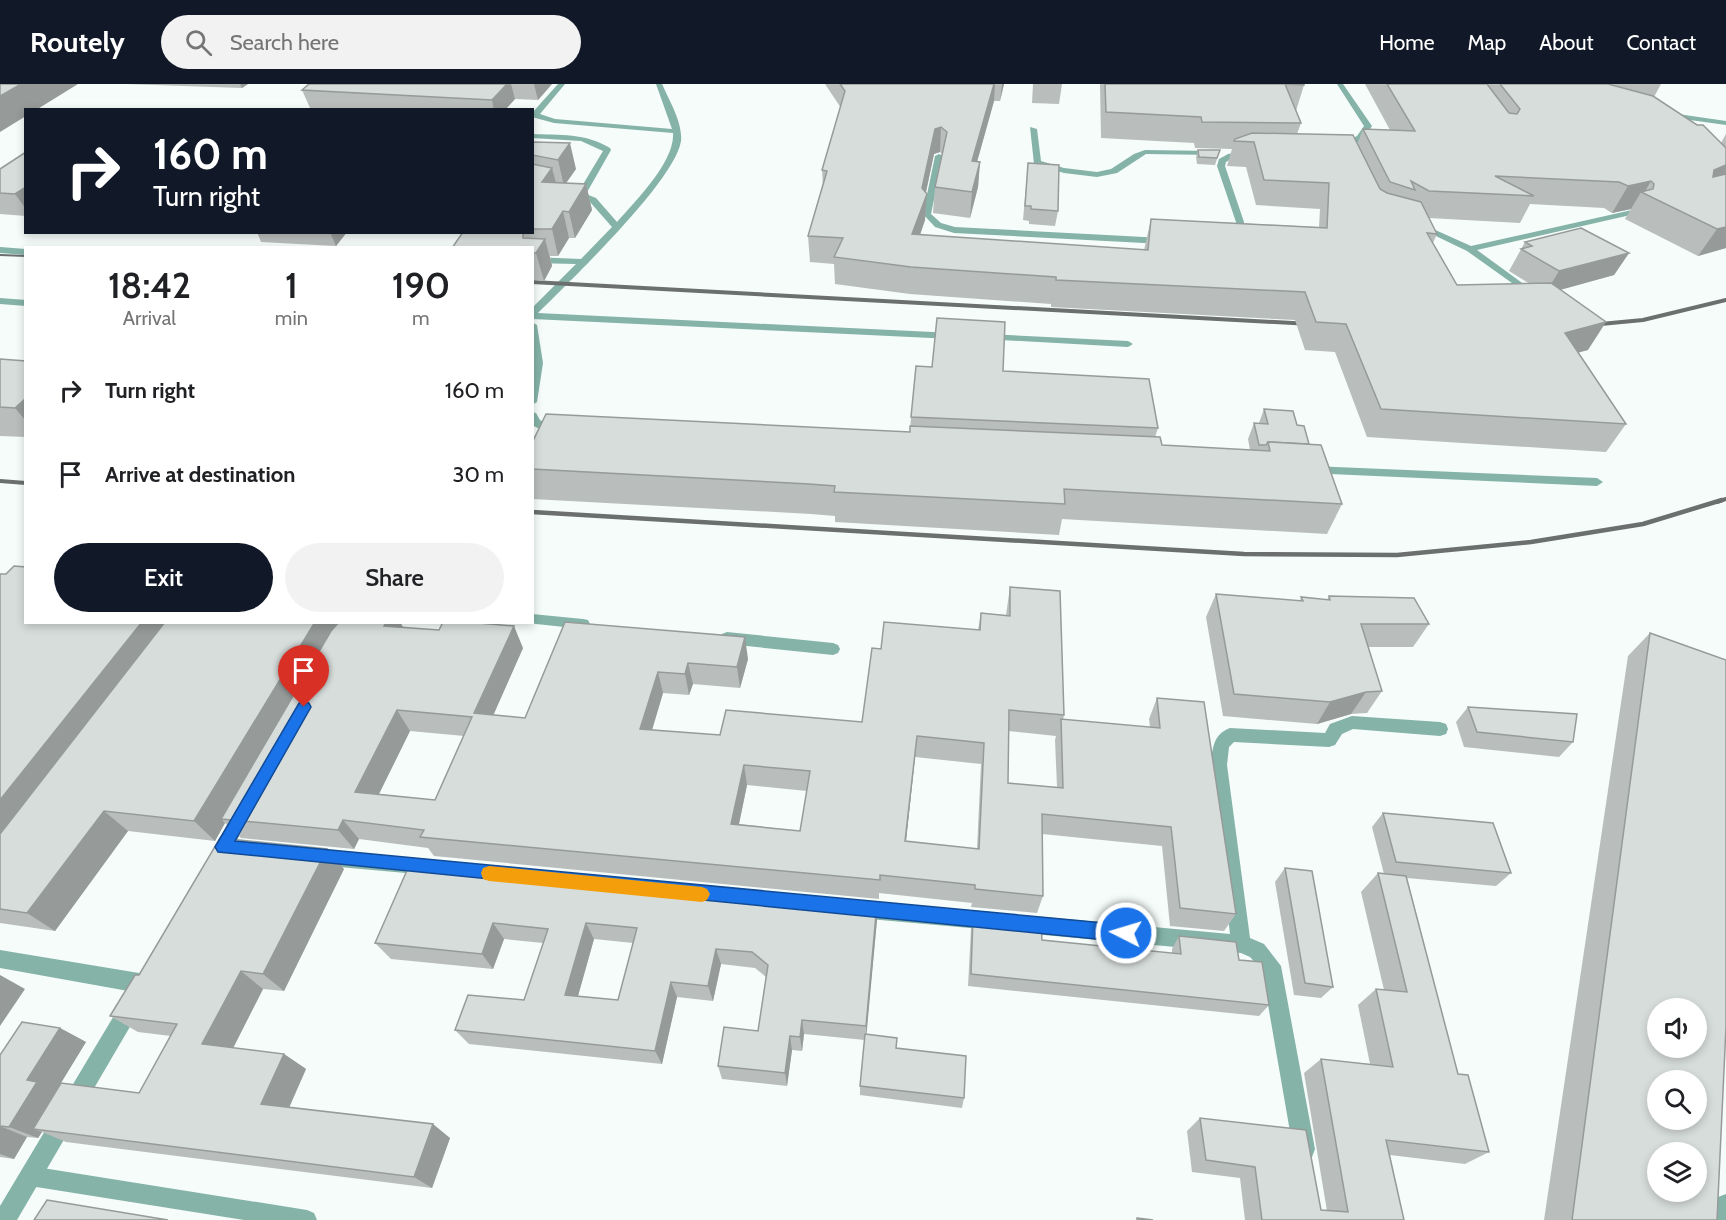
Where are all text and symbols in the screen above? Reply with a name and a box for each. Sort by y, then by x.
search box [161,15,581,69]
text: Routely [30,25,125,59]
icon: search [182,26,215,59]
text: Search here [230,29,339,56]
text: Home [1379,30,1435,55]
text: Map [1468,30,1506,55]
text: About [1539,30,1593,55]
text: Contact [1626,30,1696,55]
text: 160 m [153,128,268,180]
icon: right [54,132,132,210]
text: Turn right [153,180,260,213]
text: 18:42 [108,263,191,307]
text: 1 [285,263,298,307]
text: 190 [392,263,450,307]
text: Arrival [123,306,176,330]
text: min [275,306,308,330]
text: m [412,306,430,330]
icon: right [54,374,87,407]
text: Turn right [105,377,195,404]
text: 160 m [445,377,504,404]
icon: arrive [54,458,87,491]
text: Arrive at destination [105,461,295,488]
text: 30 m [452,461,504,488]
button: Exit [54,543,273,612]
button: Share [285,543,504,612]
pin [278,645,329,707]
icon: arrive [287,654,320,687]
position arrow [1094,901,1158,965]
map controls [1647,998,1707,1202]
button: sound [1647,998,1707,1058]
button: search [1647,1070,1707,1130]
button: layers [1647,1142,1707,1202]

